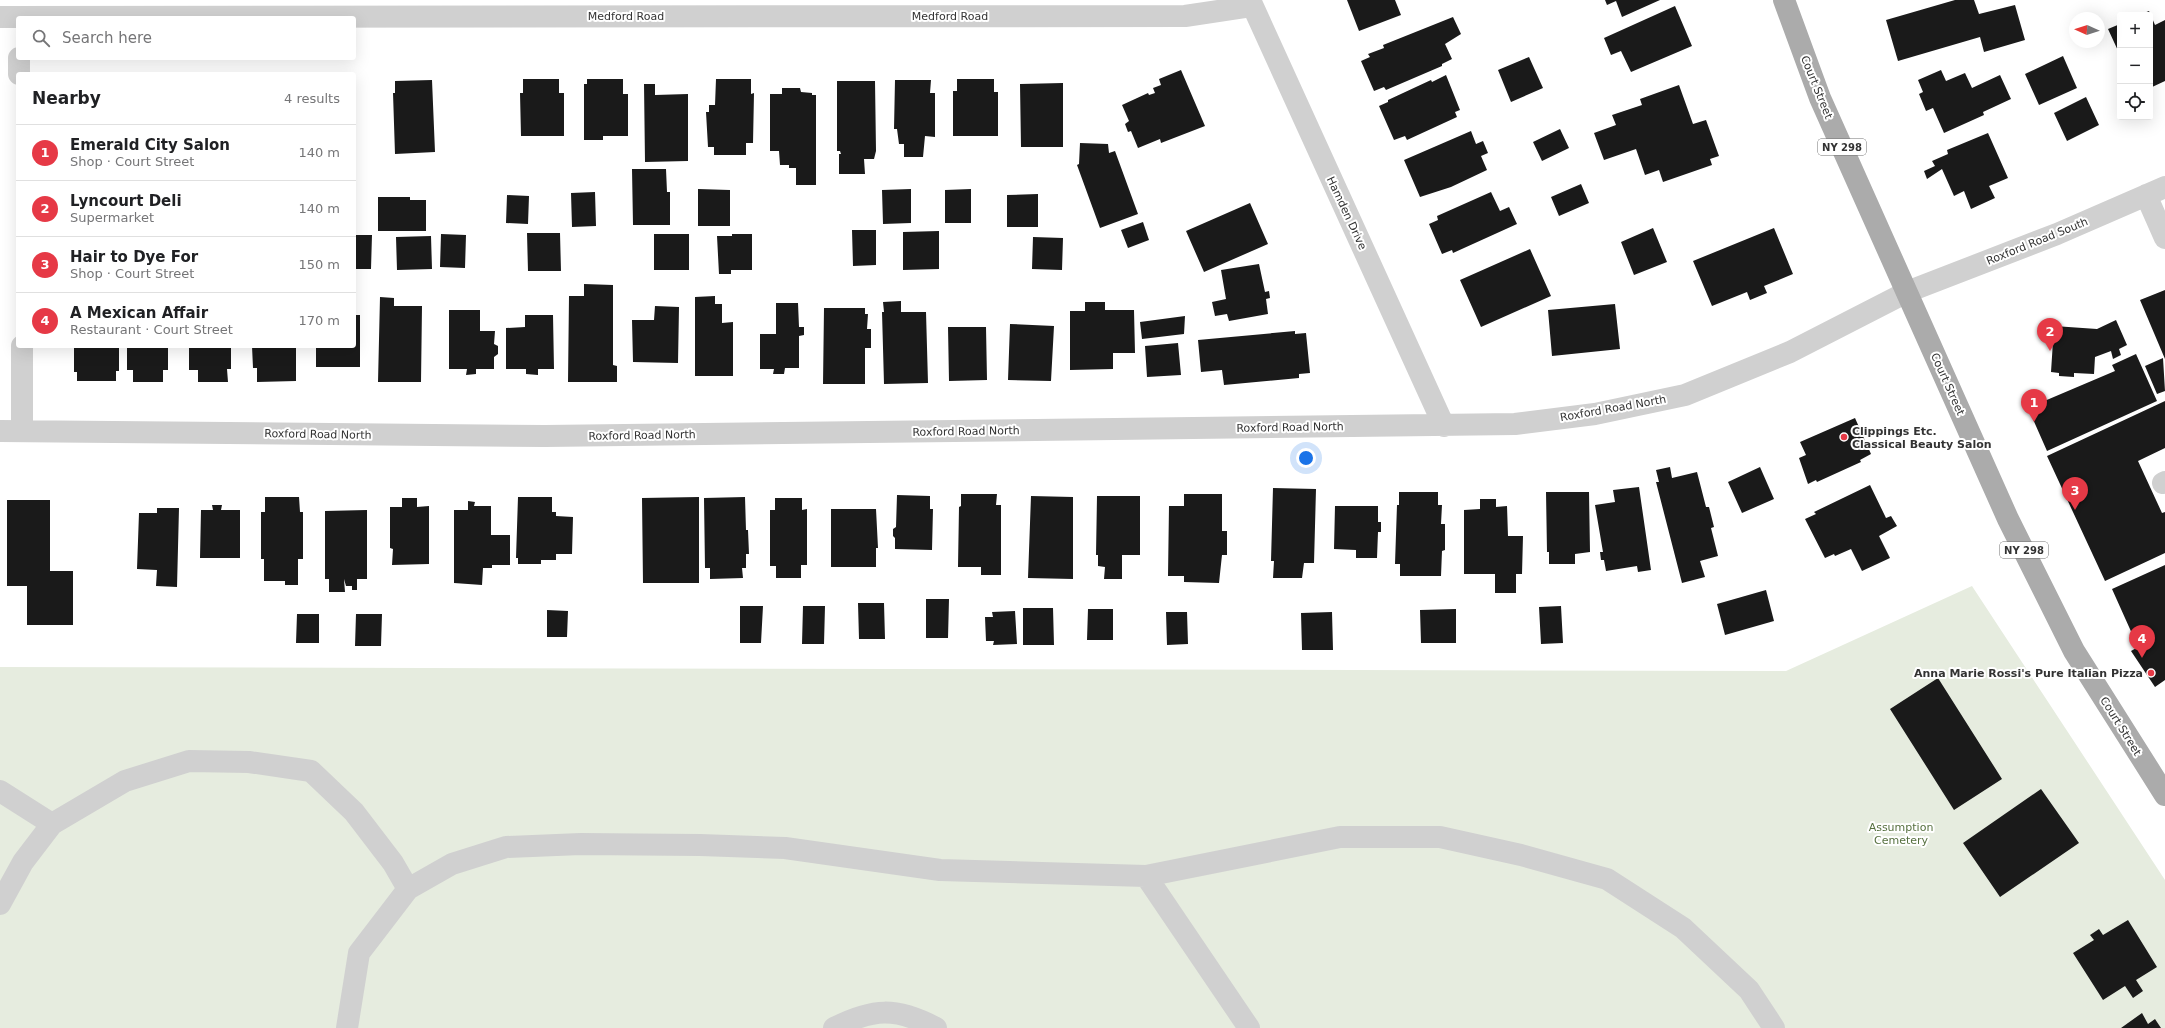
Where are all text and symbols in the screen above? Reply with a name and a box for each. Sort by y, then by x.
street label: Medford Road [588,10,664,23]
street label: Medford Road [912,10,988,23]
north arrow [2069,12,2105,48]
map controls [2117,12,2153,120]
button: + [2117,12,2153,48]
search box [16,16,356,60]
icon: search [30,27,52,49]
text: Search here [62,29,152,47]
button: − [2117,48,2153,84]
street label: Court Street [1798,54,1835,121]
button: locate [2117,84,2153,120]
text: Nearby [32,88,101,108]
text: 4 results [284,91,340,106]
text: Emerald City Salon [70,136,230,154]
road number: NY 298 [1818,139,1866,155]
text: 1 [40,145,50,160]
text: 140 m [298,145,340,160]
text: Shop · Court Street [70,154,194,169]
street label: Hamden Drive [1324,175,1369,252]
text: Lyncourt Deli [70,192,182,210]
text: 2 [40,201,50,216]
text: 140 m [298,201,340,216]
text: Supermarket [70,210,154,225]
street label: Roxford Road South [1984,215,2090,268]
text: Hair to Dye For [70,248,198,266]
text: 3 [40,257,50,272]
text: 150 m [298,257,340,272]
text: Shop · Court Street [70,266,194,281]
text: A Mexican Affair [70,304,208,322]
text: 4 [40,313,50,328]
text: 170 m [298,313,340,328]
pin: 2 [2037,318,2063,351]
text: Restaurant · Court Street [70,322,233,337]
street label: Court Street [1928,351,1967,418]
pin: 1 [2021,389,2047,422]
street label: Roxford Road North [1559,393,1667,424]
street label: Roxford Road North [1236,420,1344,435]
street label: Roxford Road North [912,424,1020,439]
place label: Clippings Etc. Classical Beauty Salon [1852,425,1992,451]
street label: Roxford Road North [264,427,372,442]
street label: Roxford Road North [588,428,696,443]
marker: Clippings Etc. Classical Beauty Salon [1839,432,1849,442]
your location [1296,448,1316,468]
pin: 3 [2062,477,2088,510]
road number: NY 298 [2000,542,2048,558]
pin: 4 [2129,625,2155,658]
place label: Anna Marie Rossi's Pure Italian Pizza [1914,667,2143,680]
marker: Anna Marie Rossi's Pure Italian Pizza [2146,668,2156,678]
street label: Court Street [2097,694,2144,759]
park label: Assumption Cemetery [1869,821,1933,847]

